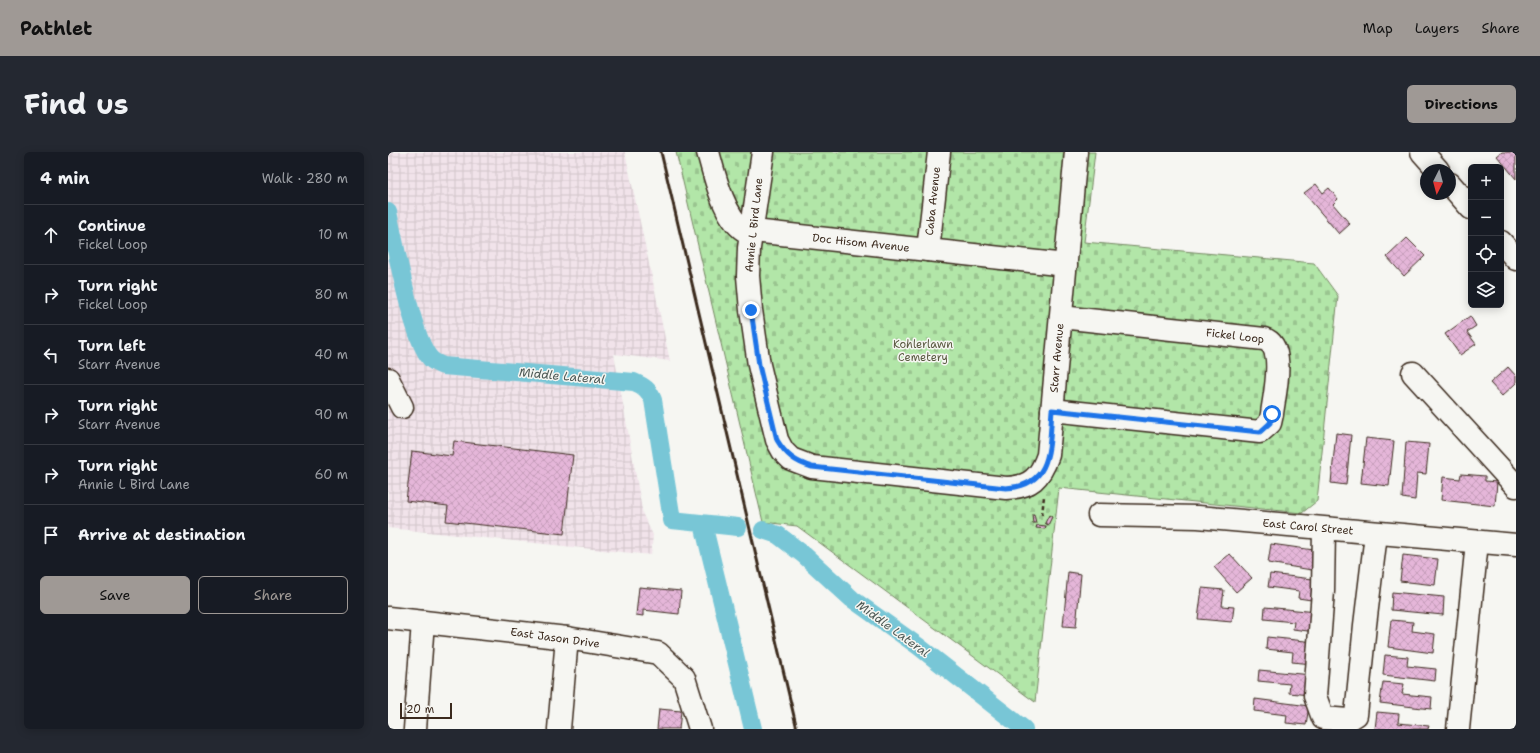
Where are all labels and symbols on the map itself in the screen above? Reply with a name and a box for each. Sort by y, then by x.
north arrow [1420,164,1456,200]
street label: Caba Avenue [922,166,944,236]
street label: Annie L Bird Lane [742,177,766,273]
street label: Doc Hisom Avenue [812,230,910,256]
route end [742,301,760,319]
street label: Starr Avenue [1046,323,1068,393]
street label: Fickel Loop [1205,325,1265,347]
park label: Kohlerlawn Cemetery [893,337,953,365]
water label: Middle Lateral [518,364,606,388]
route start [1263,405,1281,423]
street label: East Carol Street [1262,516,1354,538]
water label: Middle Lateral [853,597,933,661]
street label: East Jason Drive [509,624,601,652]
scale bar [400,701,452,720]

